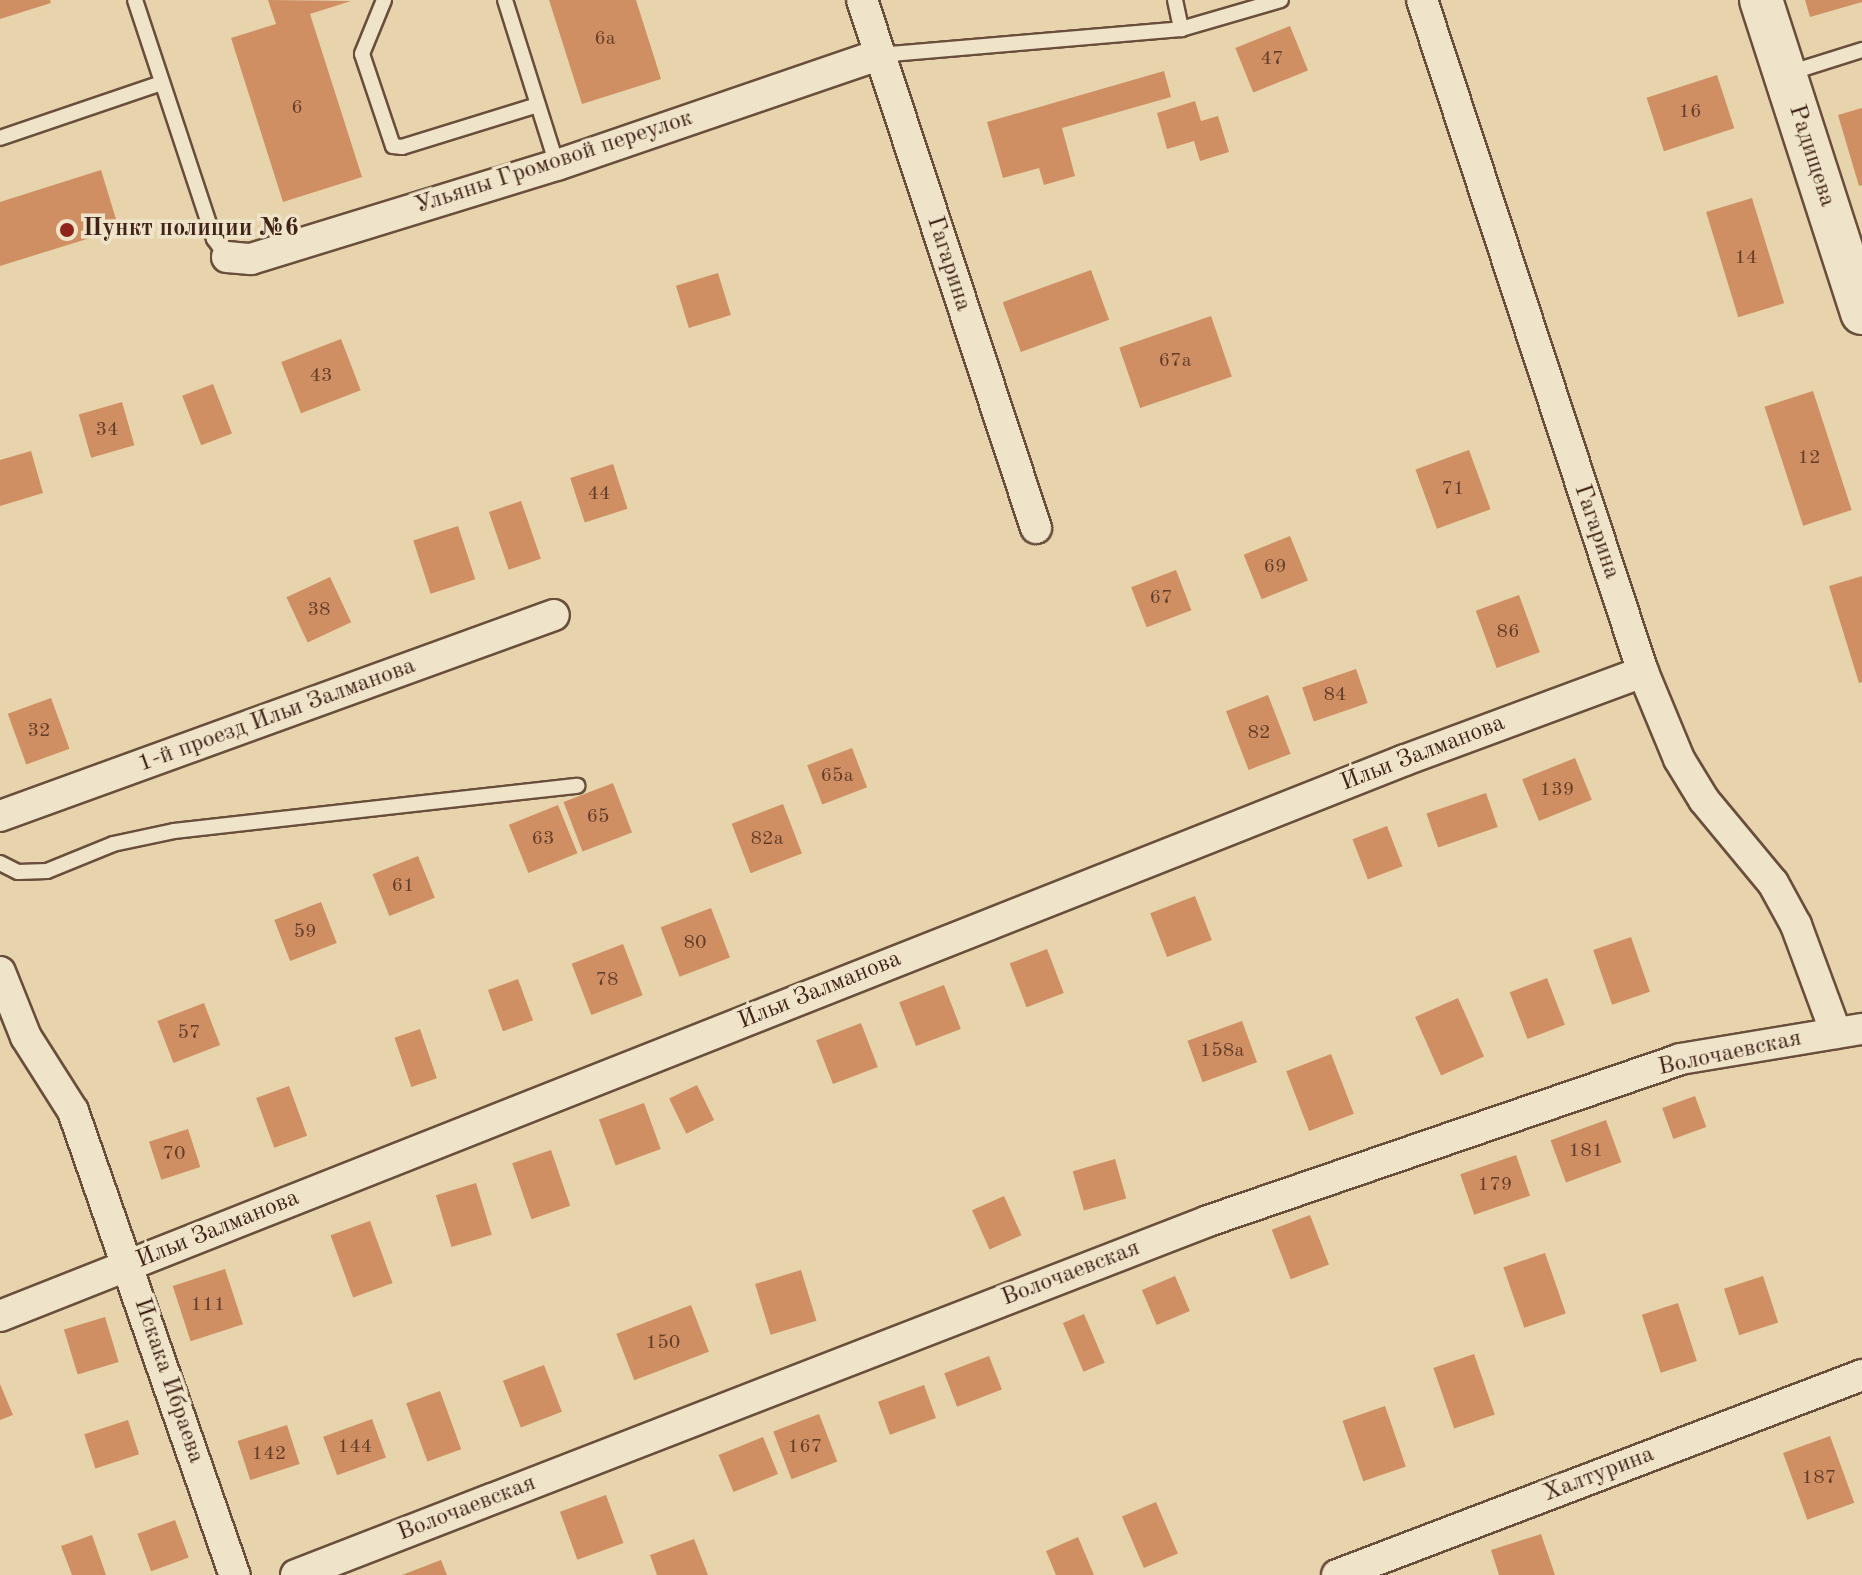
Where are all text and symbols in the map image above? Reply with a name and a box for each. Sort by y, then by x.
house number: 6а [594,27,616,51]
house number: 47 [1260,47,1284,71]
house number: 6 [291,96,303,120]
house number: 16 [1678,100,1702,124]
street label: Радищева [1781,101,1841,211]
street label: Ульяны Громовой переулок [411,104,697,222]
street label: Гагарина [919,213,977,315]
place label: Пункт полиции №6 [83,216,299,244]
marker: Пункт полиции №6 [58,221,76,239]
house number: 14 [1734,246,1758,270]
house number: 67а [1158,349,1192,373]
house number: 43 [309,364,333,388]
house number: 34 [95,418,119,442]
house number: 12 [1797,446,1821,470]
house number: 71 [1441,477,1465,501]
street label: Гагарина [1566,481,1626,583]
house number: 44 [587,482,611,506]
house number: 69 [1263,555,1287,579]
house number: 67 [1149,586,1173,610]
house number: 38 [307,598,331,622]
house number: 86 [1496,620,1520,644]
street label: 1-й проезд Ильи Залманова [134,652,420,780]
house number: 84 [1323,683,1347,707]
street label: Ильи Залманова [1337,710,1509,798]
house number: 32 [27,719,51,743]
house number: 82 [1247,721,1271,745]
house number: 65а [820,764,854,788]
house number: 139 [1540,778,1574,802]
house number: 65 [586,805,610,829]
house number: 63 [531,827,555,851]
house number: 82а [750,827,784,851]
house number: 61 [391,874,415,898]
house number: 59 [293,920,317,944]
house number: 80 [683,931,707,955]
street label: Ильи Залманова [734,945,906,1037]
house number: 78 [595,968,619,992]
house number: 57 [177,1021,201,1045]
street label: Волочаевская [1656,1025,1804,1083]
house number: 158а [1200,1039,1244,1063]
house number: 181 [1569,1139,1603,1163]
house number: 70 [162,1142,186,1166]
house number: 179 [1478,1173,1512,1197]
street label: Ильи Залманова [132,1184,304,1276]
street label: Волочаевская [998,1234,1144,1314]
house number: 111 [191,1293,225,1317]
street label: Искака Ибраева [126,1295,210,1467]
house number: 150 [646,1331,680,1355]
house number: 144 [338,1435,372,1459]
house number: 167 [788,1435,822,1459]
street label: Халтурина [1540,1441,1658,1509]
house number: 142 [252,1442,286,1466]
house number: 187 [1802,1466,1836,1490]
street label: Волочаевская [394,1469,540,1549]

